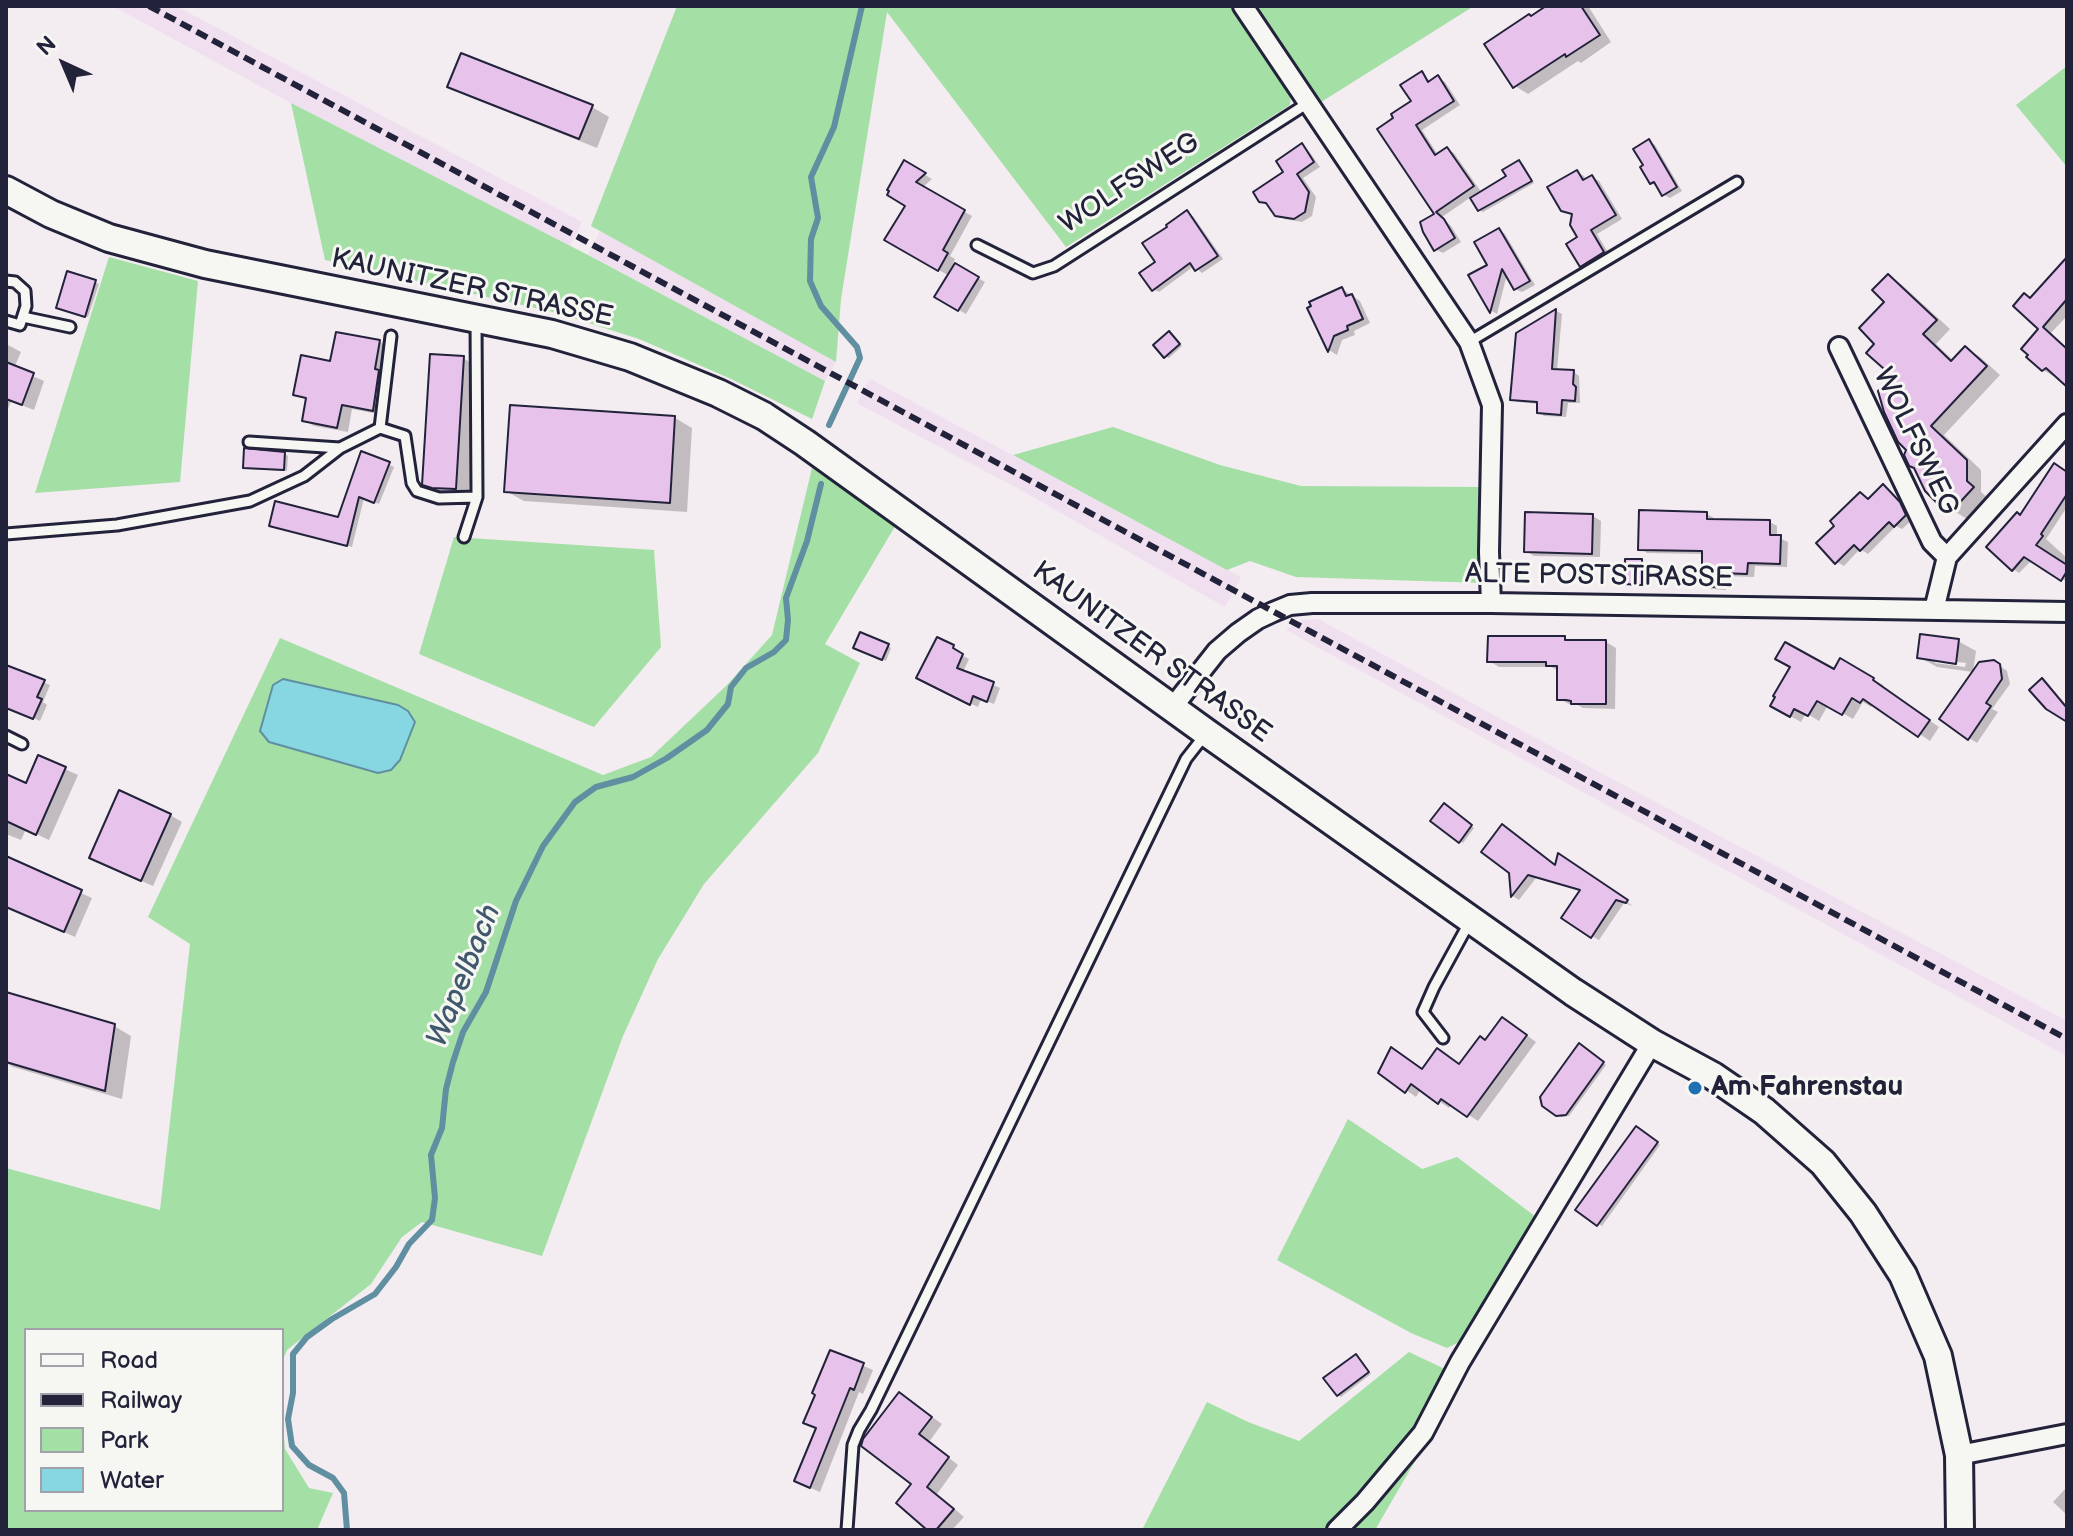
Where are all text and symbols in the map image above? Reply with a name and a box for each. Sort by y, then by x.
north arrow [24,24,104,104]
text: N [32,31,62,62]
street label: WOLFSWEG [1054,126,1206,242]
street label: KAUNITZER STRASSE [328,243,616,335]
street label: WOLFSWEG [1865,363,1965,521]
street label: KAUNITZER STRASSE [1025,555,1277,751]
street label: ALTE POSTSTRASSE [1465,558,1733,596]
water label: Wapelbach [420,899,510,1053]
place label: Am Fahrenstau [1711,1071,1903,1105]
marker: Am Fahrenstau [1686,1079,1704,1097]
legend [24,1328,284,1512]
text: Road [100,1346,158,1375]
text: Railway [100,1386,182,1415]
text: Park [100,1426,148,1455]
text: Water [100,1466,164,1495]

